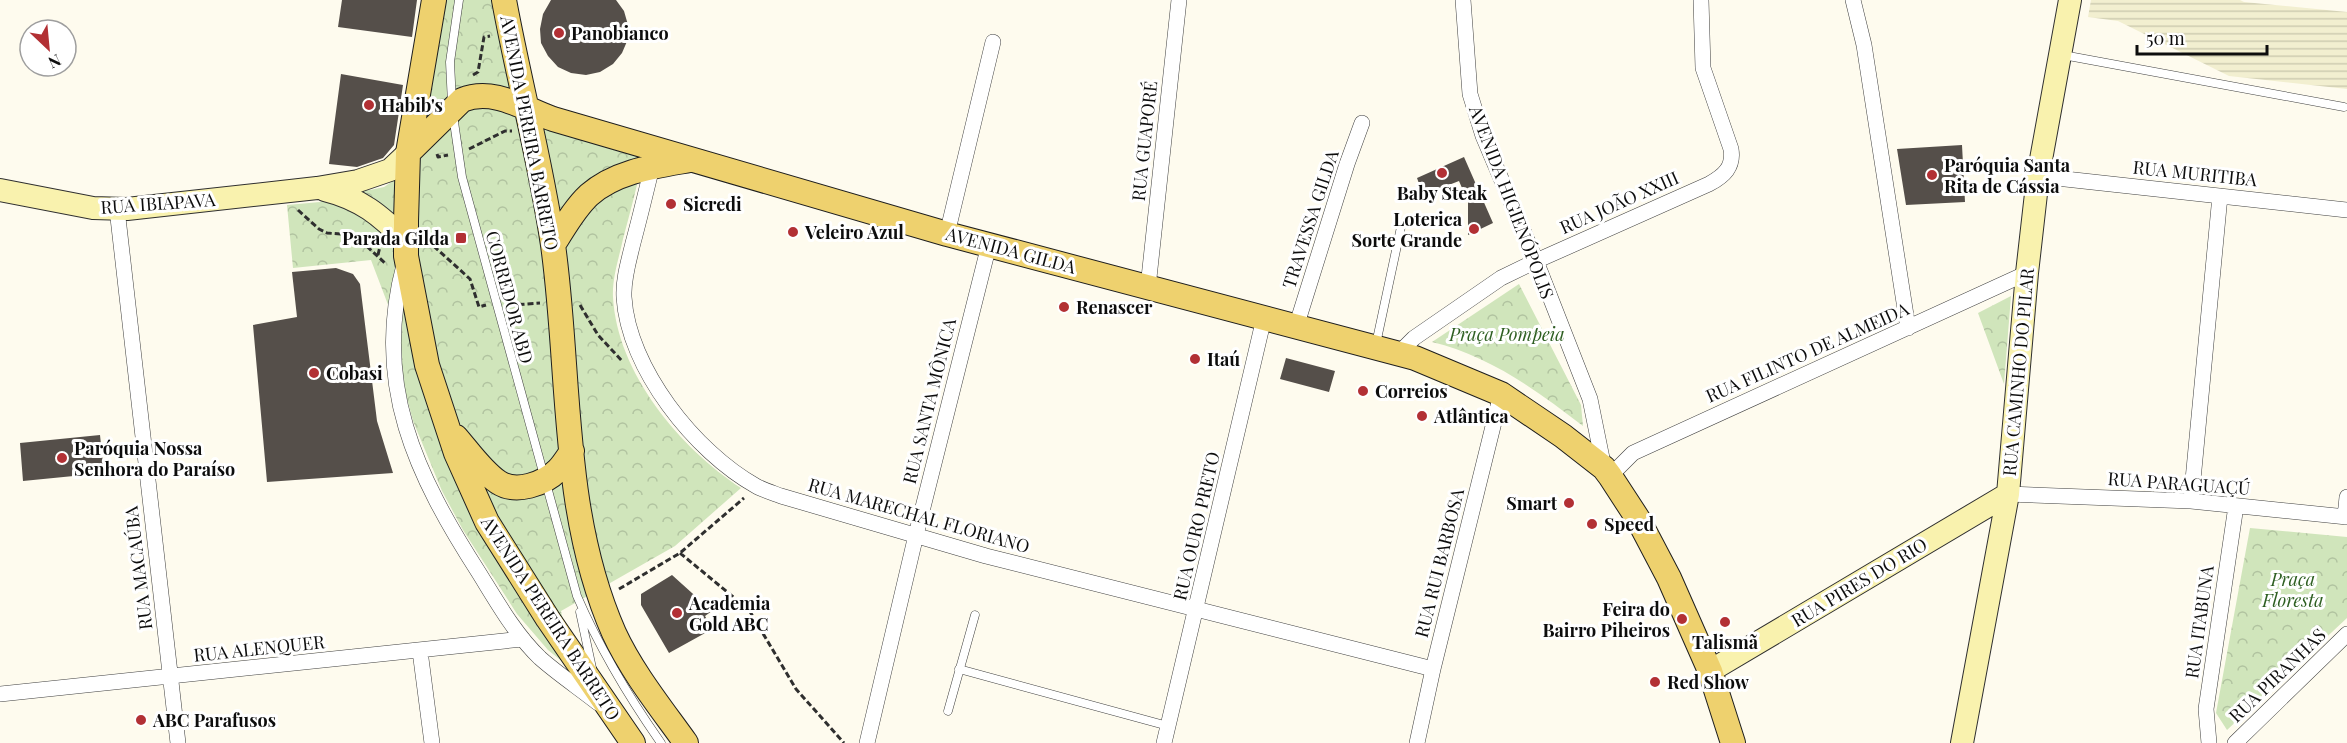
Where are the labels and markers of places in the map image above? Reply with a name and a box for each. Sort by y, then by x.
place label: Panobianco [571,21,669,45]
marker: Panobianco [552,26,566,40]
place label: Habib's [381,93,443,117]
marker: Habib's [362,98,376,112]
place label: Paróquia Santa Rita de Cássia [1944,153,2071,198]
marker: Baby Steak [1435,166,1449,180]
marker: Paróquia Santa Rita de Cássia [1925,168,1939,182]
place label: Baby Steak [1397,181,1488,205]
place label: Sicredi [683,192,742,216]
marker: Sicredi [664,197,678,211]
place label: Loterica Sorte Grande [1352,207,1463,252]
place label: Veleiro Azul [804,220,904,244]
marker: Loterica Sorte Grande [1467,222,1481,236]
marker: Veleiro Azul [786,225,800,239]
place label: Parada Gilda [342,226,450,250]
marker: Parada Gilda [454,231,468,245]
place label: Renascer [1076,295,1153,319]
marker: Renascer [1057,300,1071,314]
place label: Itaú [1207,347,1240,371]
marker: Itaú [1188,352,1202,366]
place label: Cobasi [326,361,383,385]
marker: Cobasi [307,366,321,380]
place label: Correios [1375,379,1448,403]
marker: Correios [1356,384,1370,398]
place label: Atlântica [1433,404,1509,428]
marker: Atlântica [1415,409,1429,423]
place label: Paróquia Nossa Senhora do Paraíso [74,436,235,481]
marker: Paróquia Nossa Senhora do Paraíso [55,451,69,465]
place label: Smart [1506,491,1558,515]
marker: Smart [1562,496,1576,510]
place label: Speed [1604,512,1654,536]
marker: Speed [1585,517,1599,531]
place label: Academia Gold ABC [688,591,771,636]
place label: Feira do Bairro Piheiros [1542,597,1670,642]
marker: Academia Gold ABC [670,606,684,620]
marker: Feira do Bairro Piheiros [1675,612,1689,626]
marker: Talismã [1718,615,1732,629]
place label: Talismã [1692,630,1759,654]
place label: Red Show [1667,670,1750,694]
marker: Red Show [1648,675,1662,689]
place label: ABC Parafusos [152,708,276,732]
marker: ABC Parafusos [134,713,148,727]

